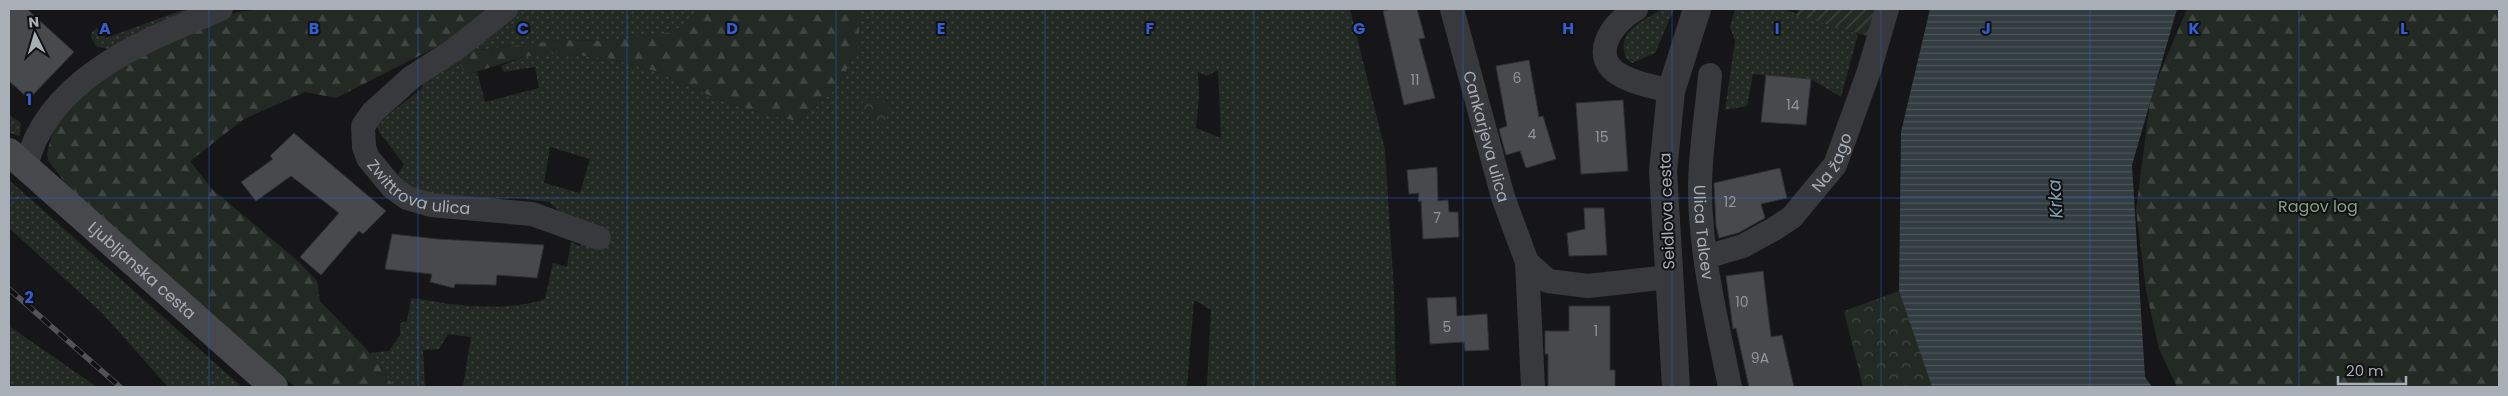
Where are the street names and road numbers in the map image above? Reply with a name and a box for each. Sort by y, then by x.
street label: Cankarjeva ulica [1458,68,1515,205]
street label: Na žago [1806,129,1857,197]
street label: Seidlova cesta [1653,152,1681,270]
street label: Zwittrova ulica [362,154,471,220]
street label: Ulica Talcev [1688,185,1720,282]
street label: Ljubljanska cesta [83,216,201,324]

